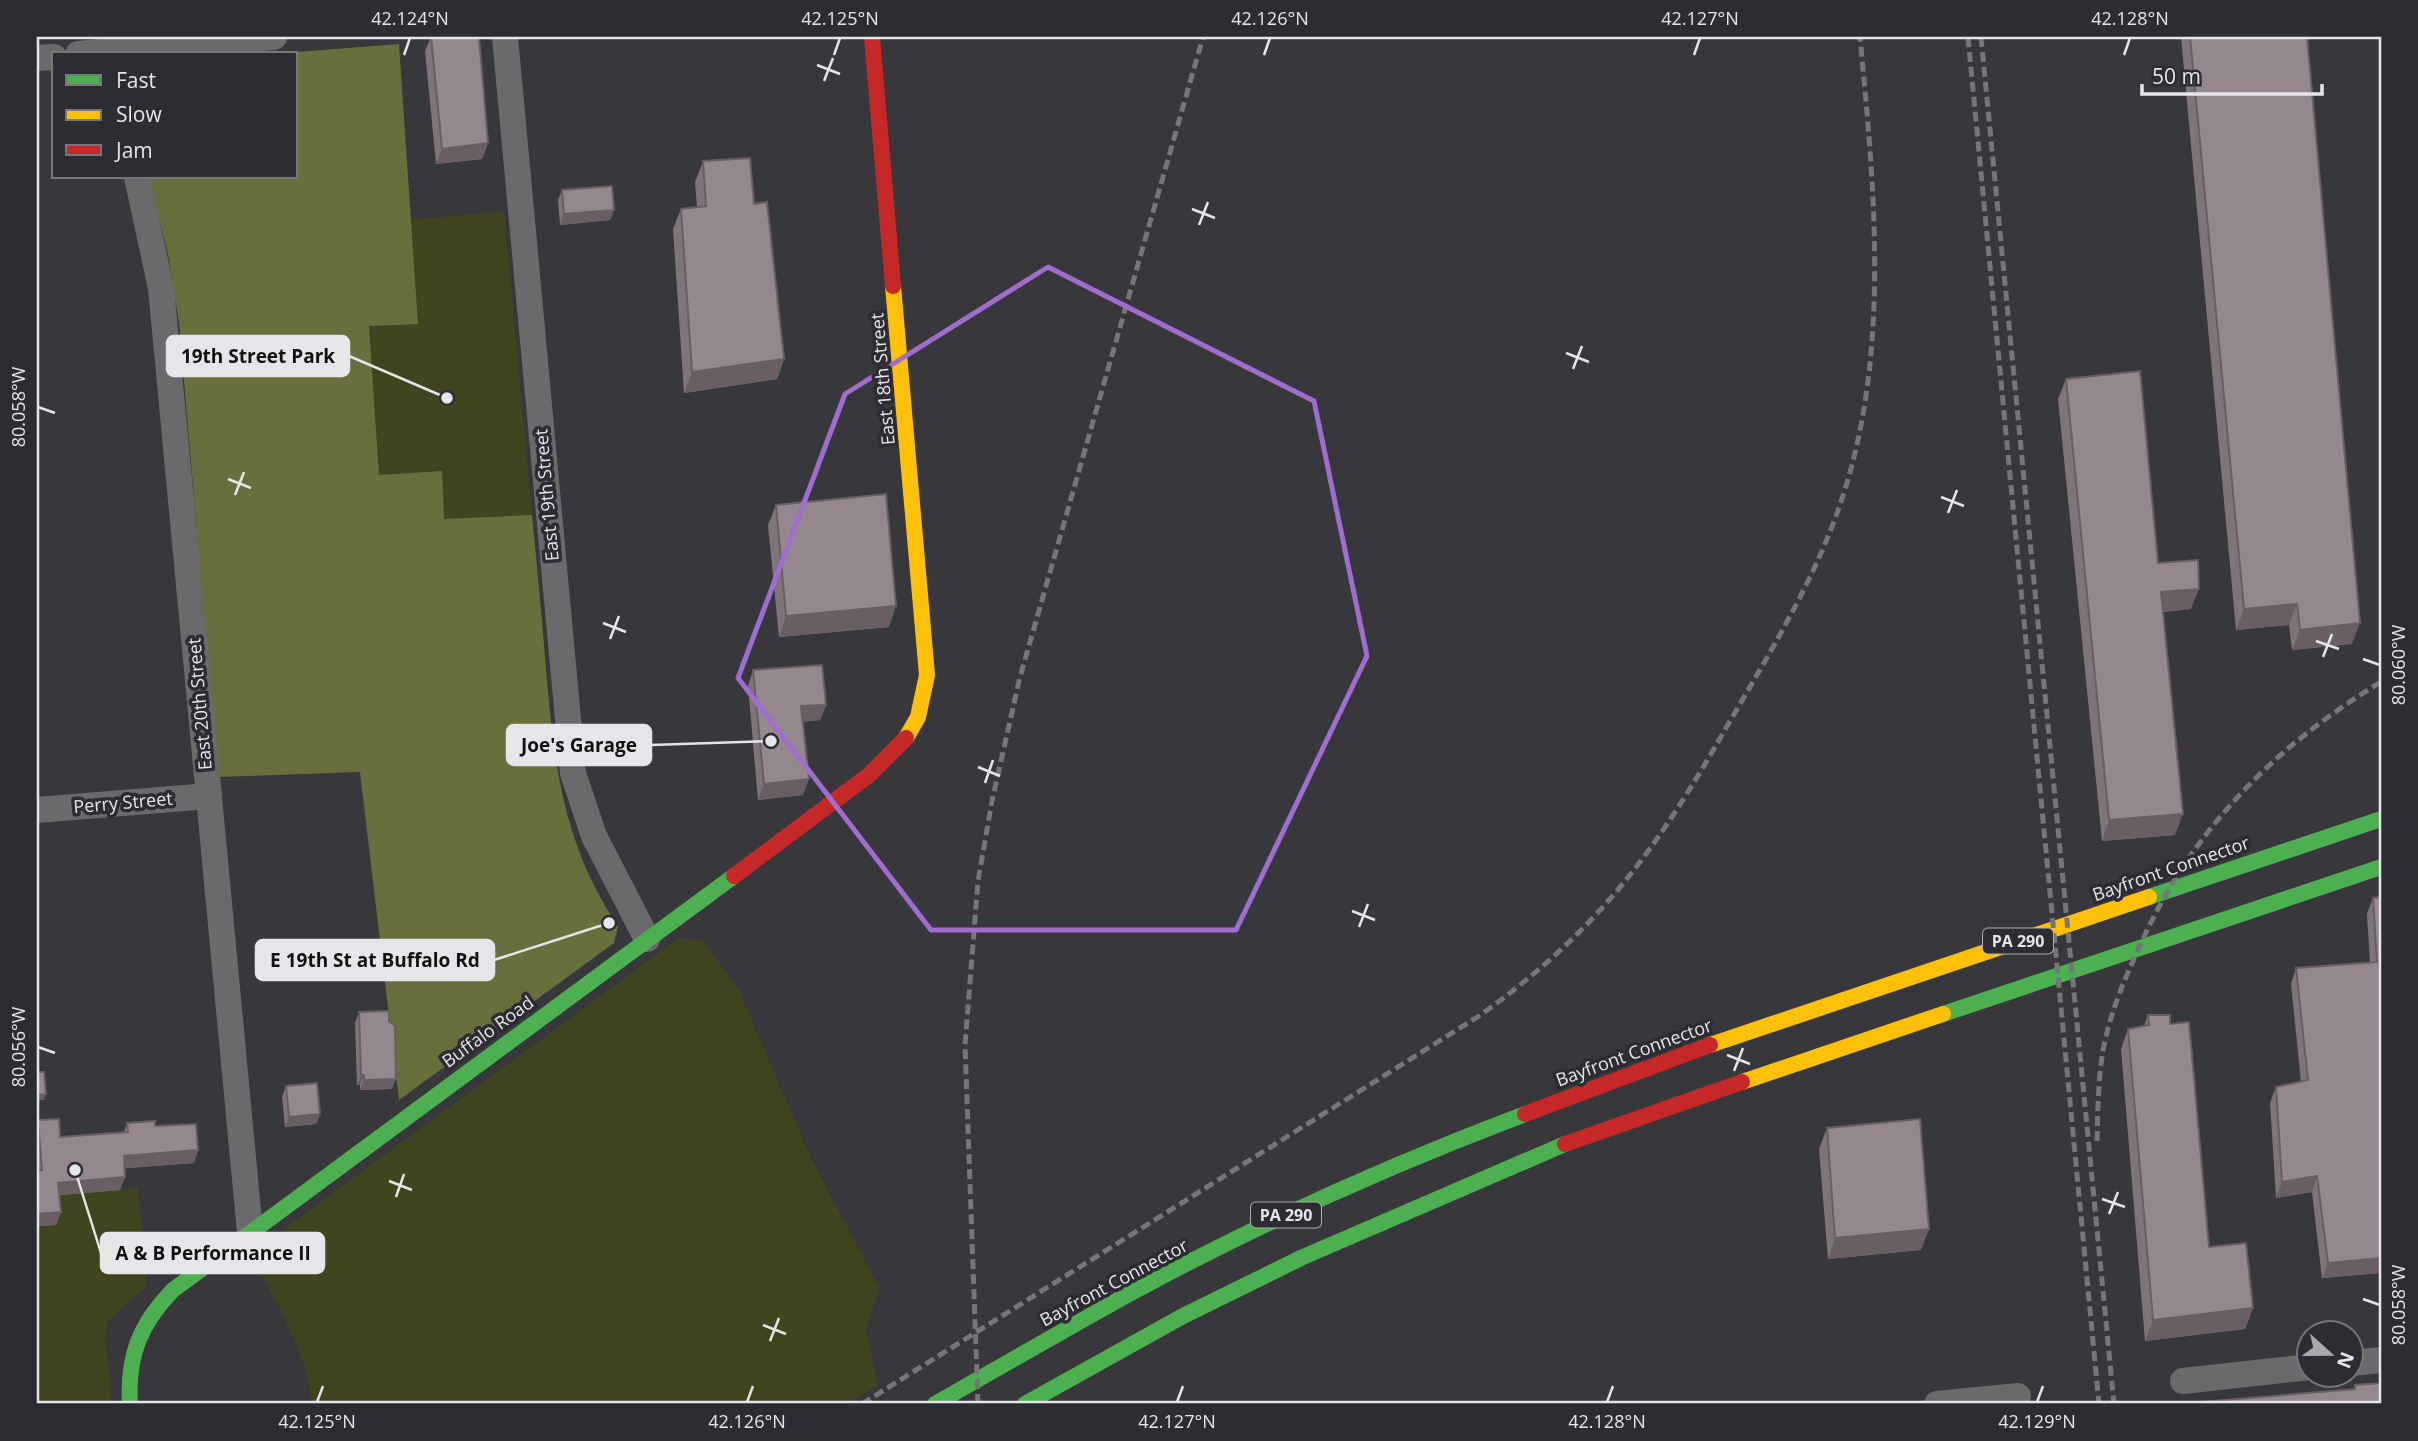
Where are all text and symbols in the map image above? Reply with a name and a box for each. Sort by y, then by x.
text: 42.124°N [371,6,449,30]
text: 42.125°N [801,6,879,30]
text: 42.126°N [1231,6,1309,30]
text: 42.127°N [1661,6,1739,30]
text: 42.128°N [2091,6,2169,30]
legend [52,52,298,178]
scale bar [2142,52,2322,96]
text: 50 m [2152,62,2201,90]
text: Fast [116,66,156,94]
text: Slow [116,100,162,128]
text: Jam [114,136,153,164]
street label: East 18th Street [864,312,900,446]
callout: 19th Street Park [167,336,349,376]
text: 19th Street Park [181,343,335,369]
text: 80.058°W [6,366,30,447]
street label: East 19th Street [528,428,564,562]
text: 80.060°W [2386,624,2410,705]
street label: East 20th Street [181,637,217,771]
callout: Joe's Garage [507,725,651,765]
text: Joe's Garage [519,732,637,758]
street label: Perry Street [72,786,174,818]
street label: Bayfront Connector [2089,830,2253,906]
road number: PA 290 [1983,928,2053,953]
callout: E 19th St at Buffalo Rd [256,940,494,980]
text: E 19th St at Buffalo Rd [270,947,480,973]
street label: Buffalo Road [437,990,538,1073]
text: 80.056°W [6,1006,30,1087]
street label: Bayfront Connector [1552,1012,1716,1091]
road number: PA 290 [1251,1203,1321,1228]
callout: A & B Performance II [101,1233,324,1273]
street label: Bayfront Connector [1035,1233,1192,1331]
text: A & B Performance II [115,1240,311,1266]
text: 80.058°W [2386,1264,2410,1345]
north arrow [2296,1318,2366,1388]
text: N [2331,1348,2361,1372]
text: 42.125°N [278,1409,356,1433]
text: 42.126°N [708,1409,786,1433]
text: 42.127°N [1138,1409,1216,1433]
text: 42.128°N [1568,1409,1646,1433]
text: 42.129°N [1998,1409,2076,1433]

